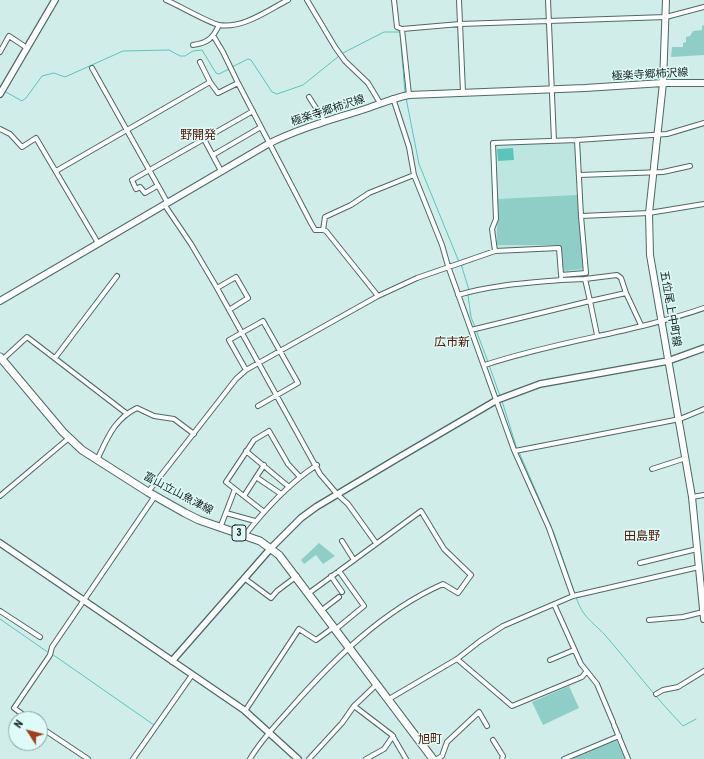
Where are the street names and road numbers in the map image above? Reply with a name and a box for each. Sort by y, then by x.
street label: 極楽寺郷柿沢線 [611,66,689,84]
street label: 極楽寺郷柿沢線 [289,93,367,129]
street label: 五位尾上中町線 [657,270,683,348]
street label: 富山立山魚津線 [141,470,215,518]
road number: 3 [232,525,246,541]

